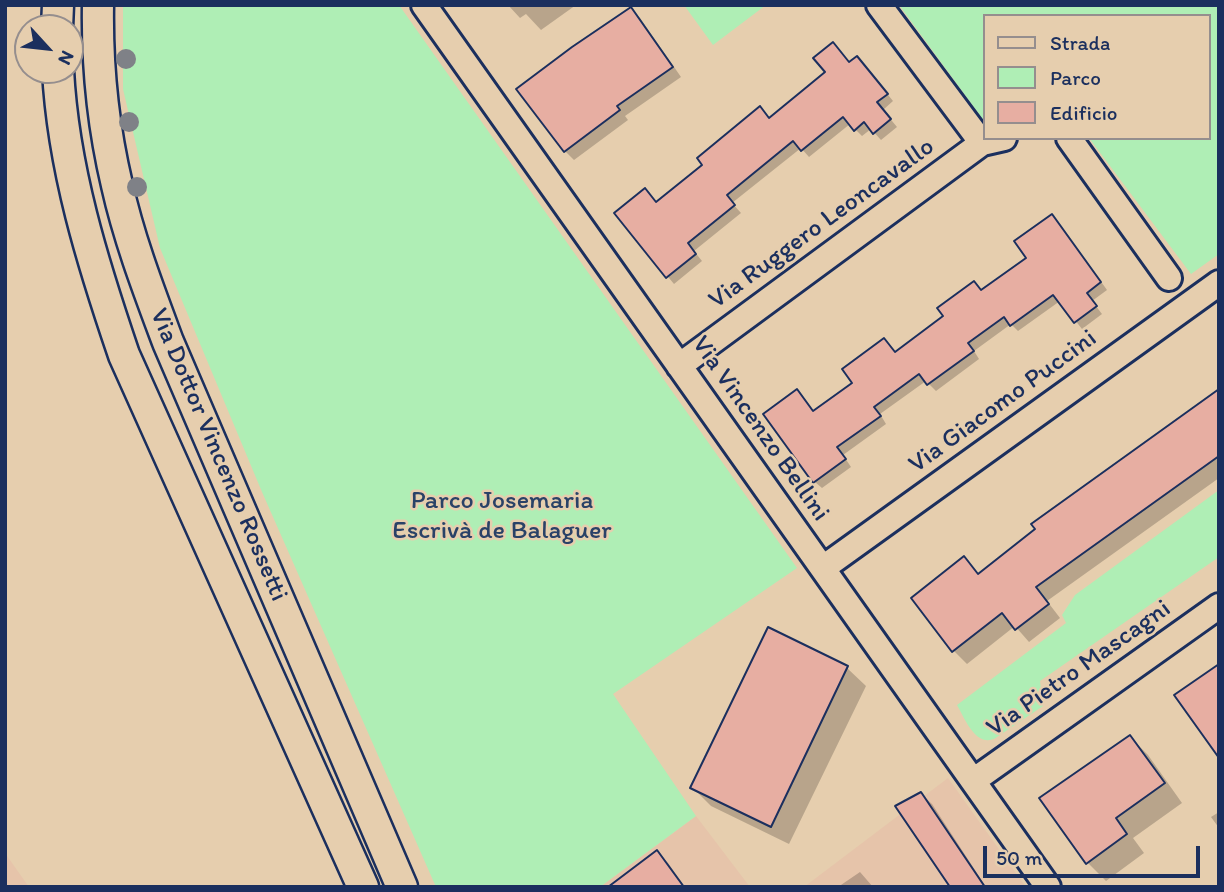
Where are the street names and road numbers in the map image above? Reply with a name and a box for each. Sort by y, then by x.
street label: Via Ruggero Leoncavallo [703,132,941,316]
street label: Via Dottor Vincenzo Rossetti [142,304,294,606]
street label: Via Giacomo Puccini [903,323,1103,481]
street label: Via Vincenzo Bellini [684,330,836,528]
street label: Via Pietro Mascagni [981,594,1177,744]

